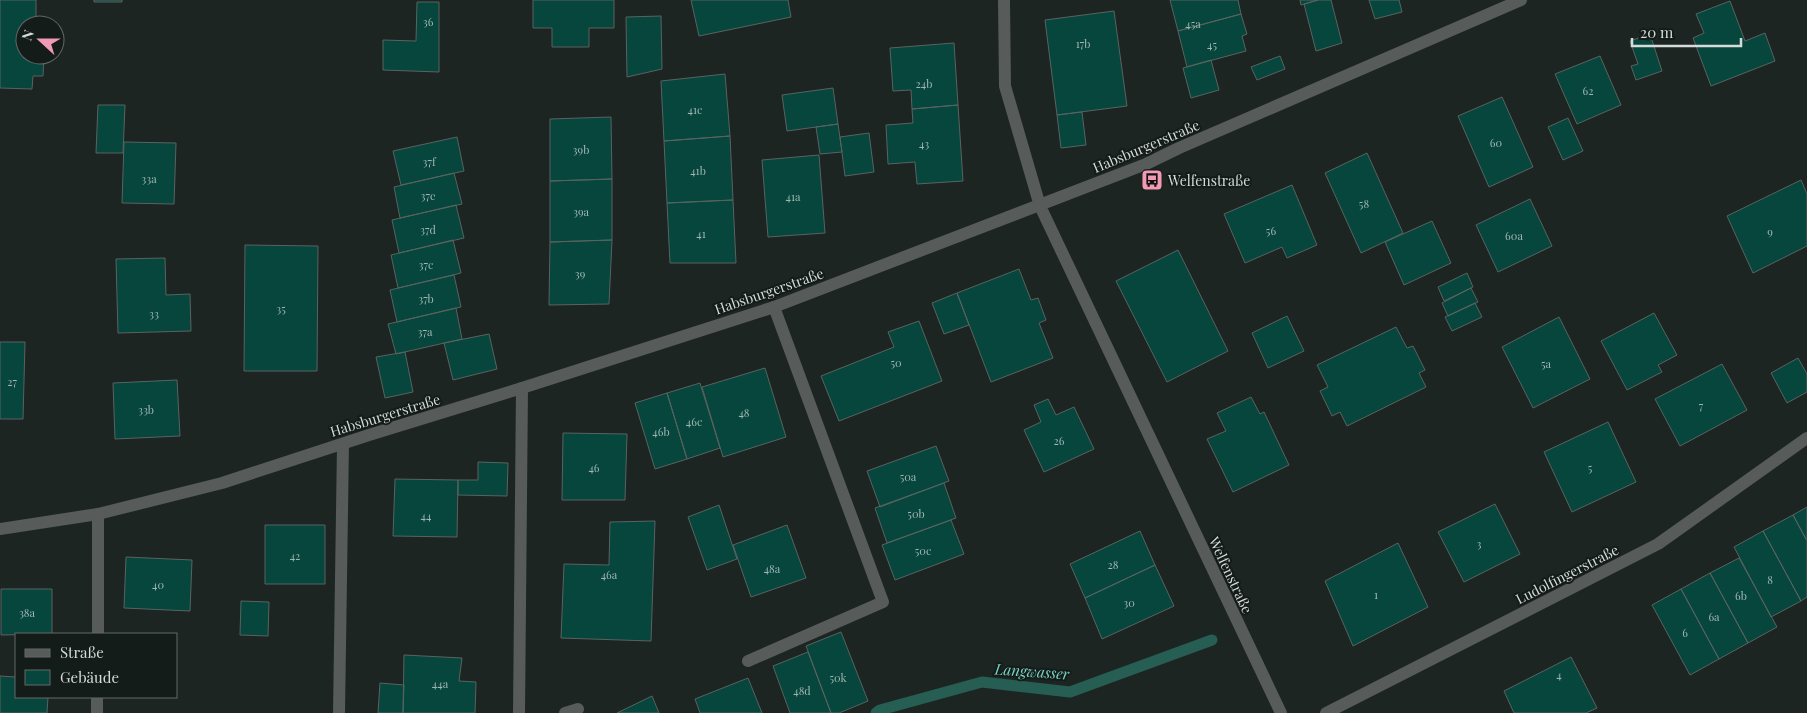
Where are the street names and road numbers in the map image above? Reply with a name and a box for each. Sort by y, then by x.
street label: Habsburgerstraße [1090,115,1202,177]
street label: Habsburgerstraße [712,263,826,319]
street label: Habsburgerstraße [328,389,442,441]
street label: Welfenstraße [1205,533,1257,616]
street label: Ludolfingerstraße [1512,540,1622,608]

